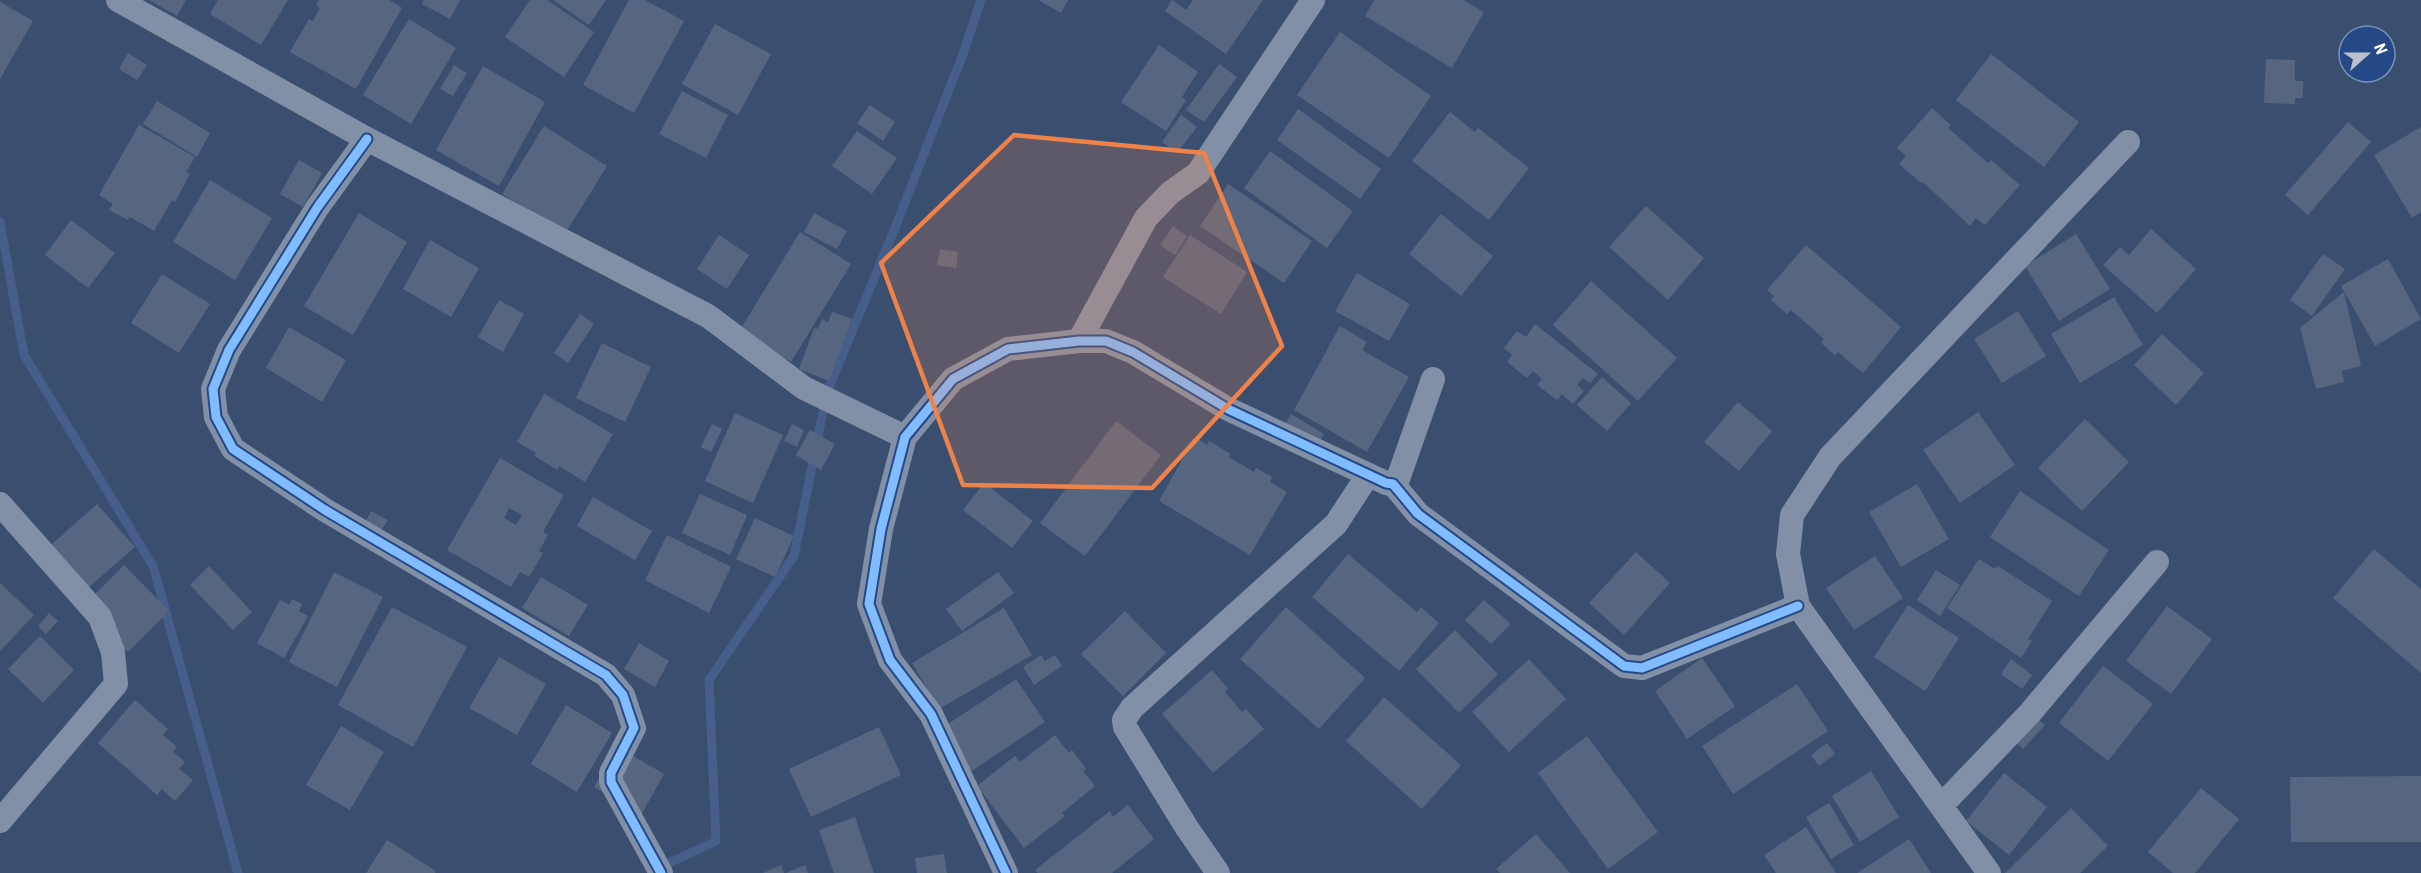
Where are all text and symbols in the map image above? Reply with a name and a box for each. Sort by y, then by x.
north arrow [2337,24,2397,84]
text: N [2370,41,2391,57]

